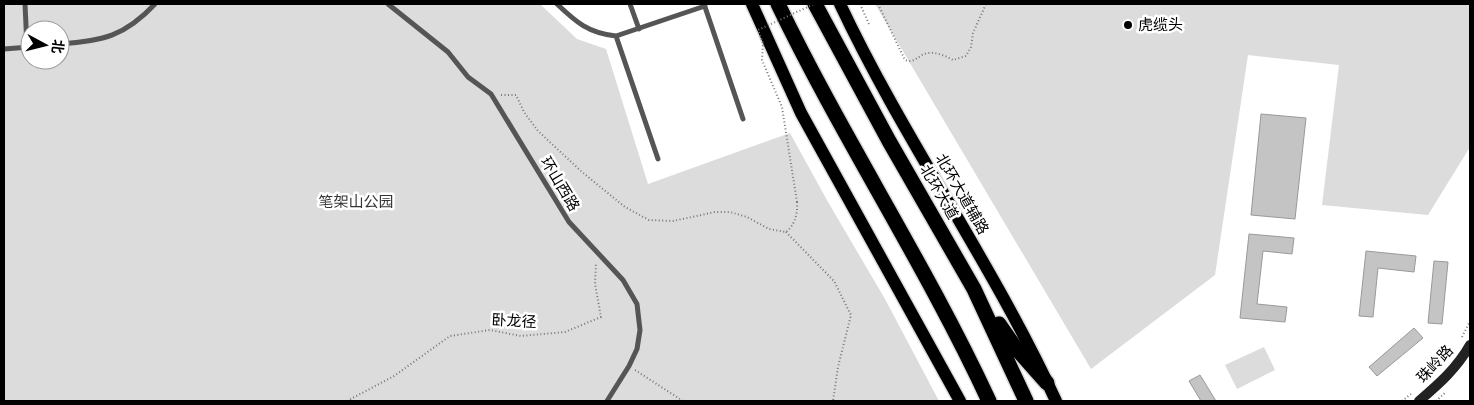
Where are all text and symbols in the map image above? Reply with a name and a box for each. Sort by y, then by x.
place label: 虎缆头 [1138,16,1183,33]
marker: 虎缆头 [1122,19,1134,31]
north arrow [20,20,70,70]
text: 北 [49,39,67,55]
street label: 北环大道辅路 [933,151,992,237]
street label: 环山西路 [538,154,583,214]
street label: 北环大道 [917,162,962,222]
park label: 笔架山公园 [318,193,394,210]
street label: 卧龙径 [491,311,537,330]
street label: 珠岭路 [1413,341,1456,386]

